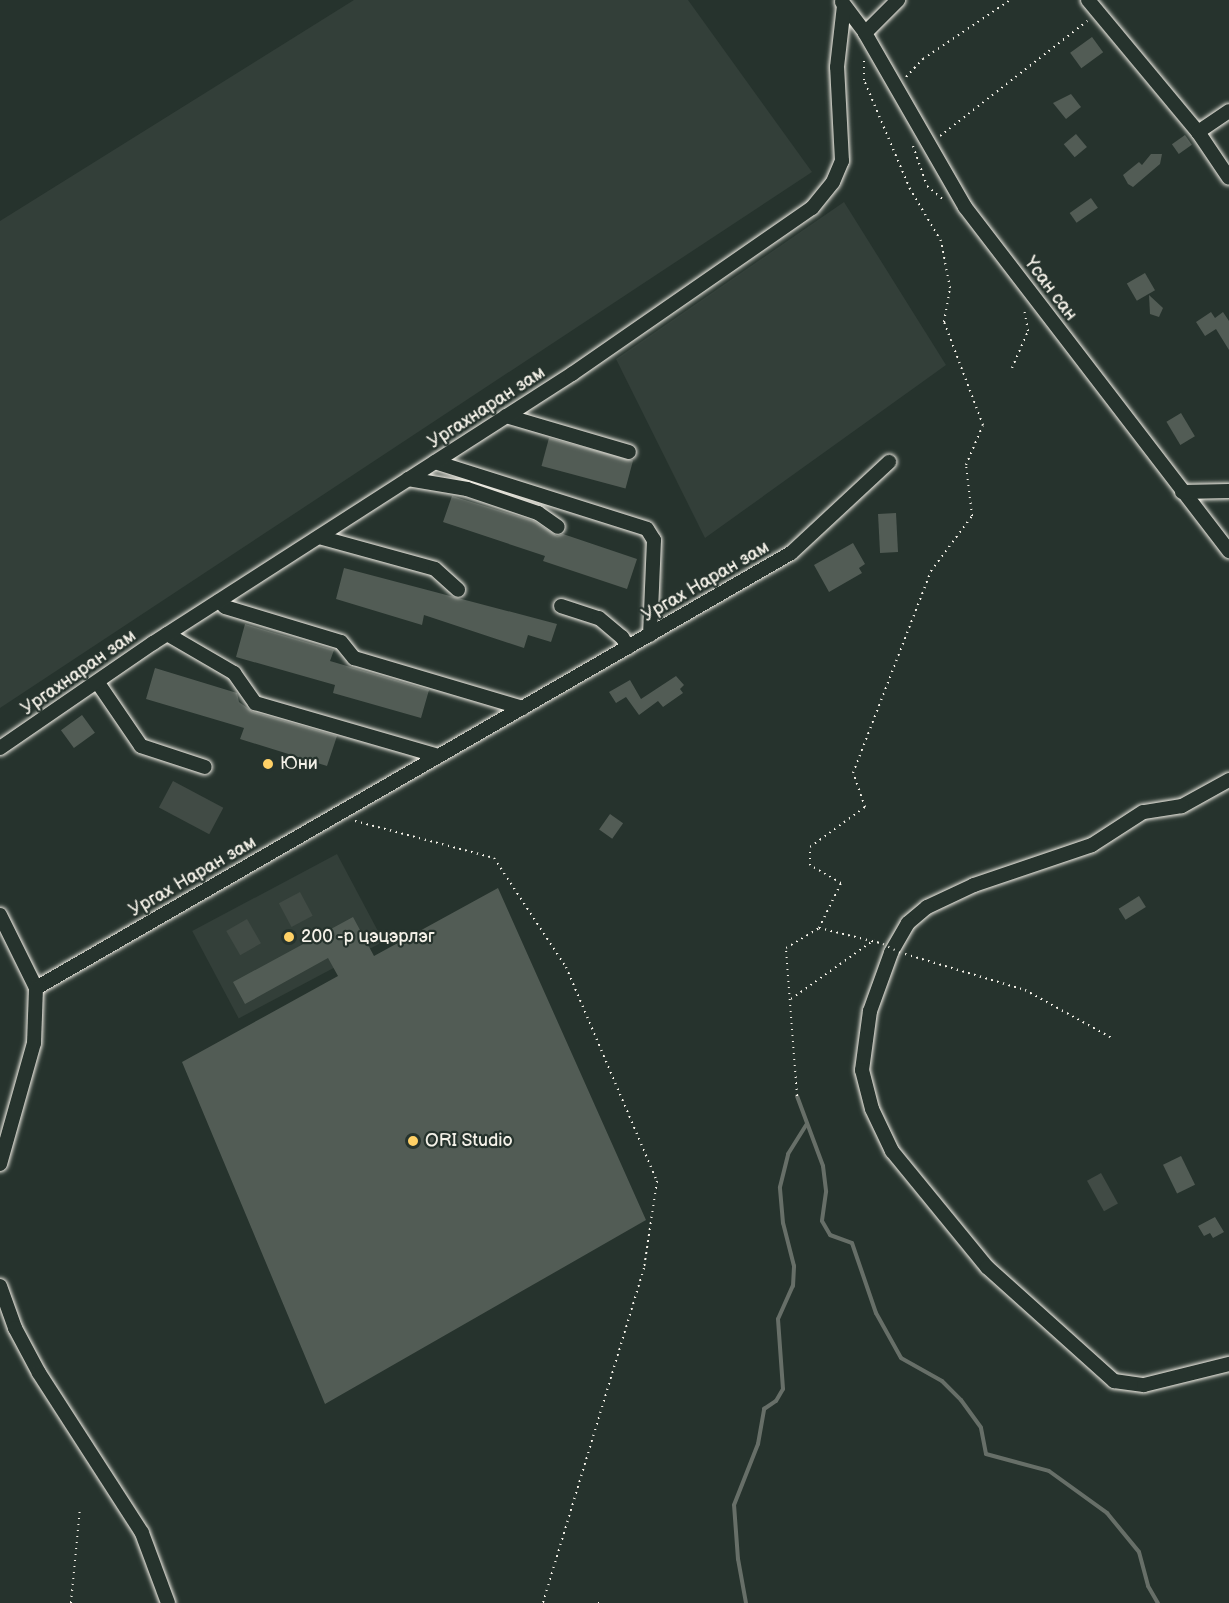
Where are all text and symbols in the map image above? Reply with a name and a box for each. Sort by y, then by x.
street label: Үсан сан [1019,253,1081,325]
street label: Ургахнаран зам [424,362,550,454]
street label: Ургах Наран зам [639,537,773,627]
street label: Ургахнаран зам [17,625,141,721]
place label: Юни [280,753,318,775]
marker: Юни [261,757,275,771]
street label: Ургах Наран зам [126,832,260,922]
place label: 200 -р цэцэрлэг [301,926,436,948]
marker: 200 -р цэцэрлэг [282,930,296,944]
place label: ORI Studio [425,1130,513,1152]
marker: ORI Studio [406,1134,420,1148]

